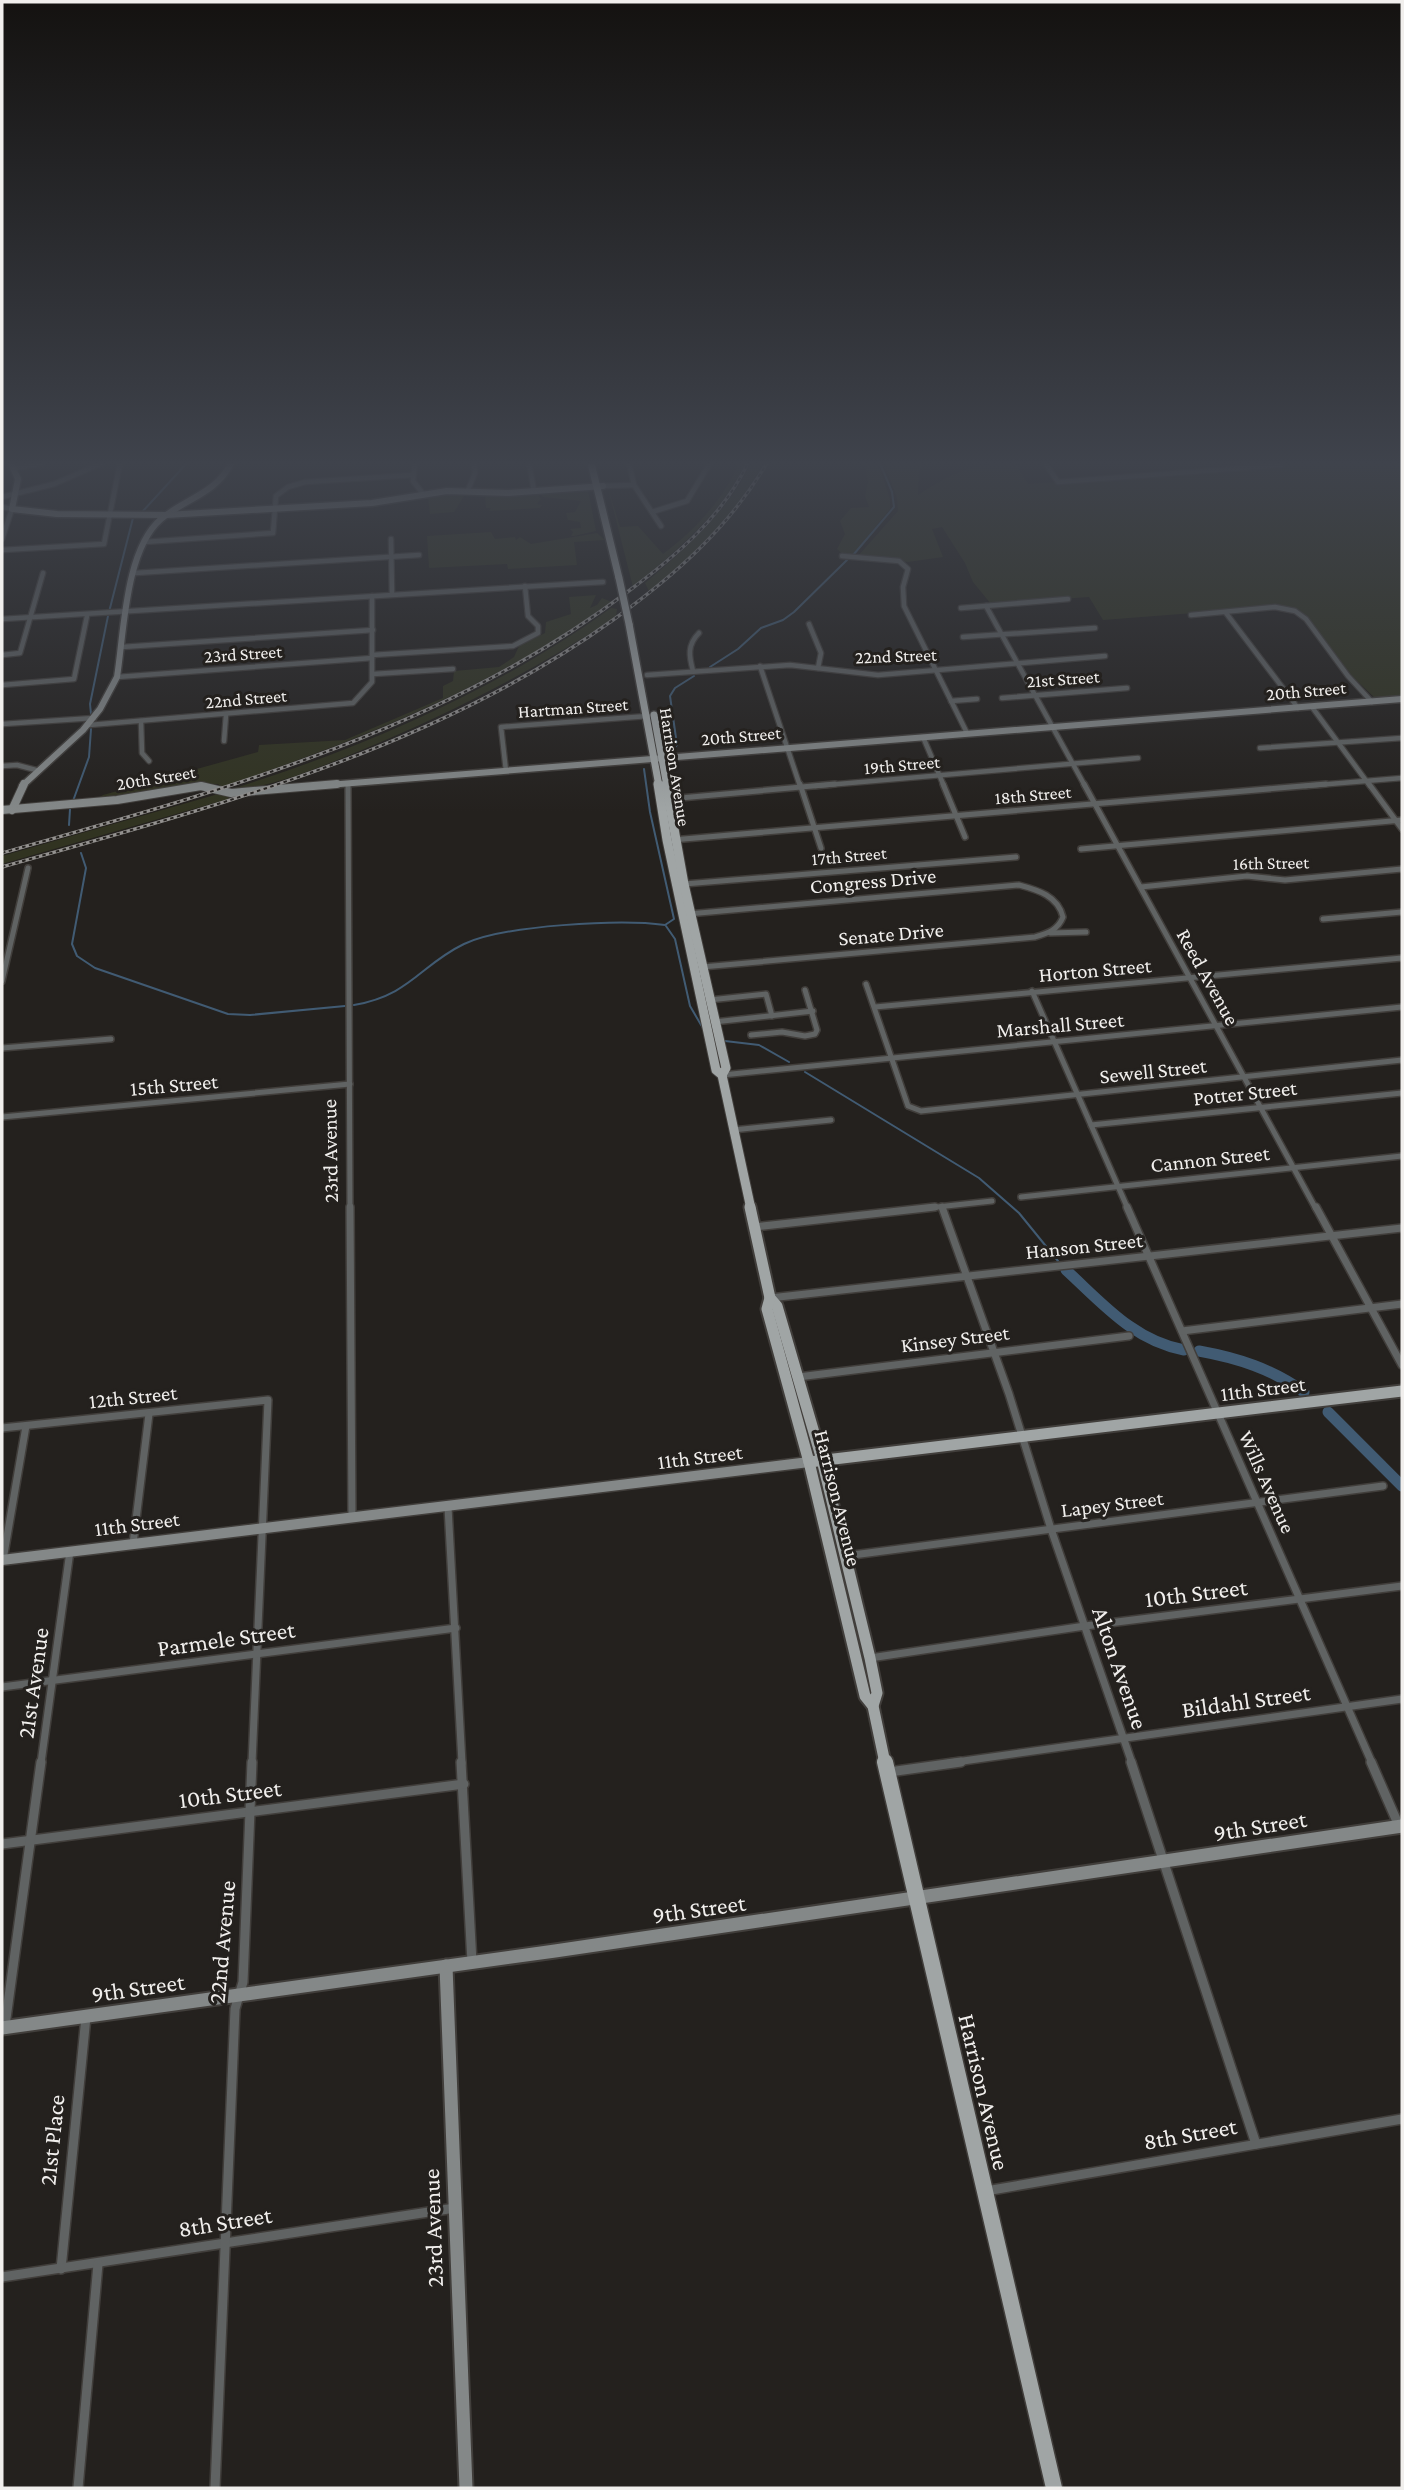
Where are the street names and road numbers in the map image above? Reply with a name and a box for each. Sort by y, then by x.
street label: 23rd Street [203,641,284,667]
street label: 22nd Street [855,645,938,667]
street label: 21st Street [1026,666,1101,692]
street label: 20th Street [1265,677,1348,704]
street label: 22nd Street [204,685,289,713]
street label: Hartman Street [517,694,630,722]
street label: Harrison Avenue [656,706,694,828]
street label: 20th Street [700,722,783,749]
street label: 19th Street [863,752,942,778]
street label: 20th Street [115,762,198,794]
street label: 18th Street [994,782,1073,808]
street label: 17th Street [811,843,888,869]
street label: 16th Street [1233,852,1310,874]
street label: Congress Drive [809,864,937,898]
street label: Senate Drive [837,917,945,951]
street label: Reed Avenue [1172,925,1244,1029]
street label: Horton Street [1038,953,1154,987]
street label: Marshall Street [995,1007,1126,1043]
street label: Sewell Street [1098,1053,1209,1089]
street label: 15th Street [129,1069,220,1101]
street label: Potter Street [1192,1076,1299,1110]
street label: 23rd Avenue [317,1099,343,1203]
street label: Cannon Street [1149,1141,1272,1177]
street label: Hanson Street [1024,1228,1145,1264]
street label: Kinsey Street [899,1320,1012,1358]
street label: 11th Street [1219,1372,1308,1406]
street label: 12th Street [88,1380,179,1414]
street label: Harrison Avenue [809,1427,867,1569]
street label: Wills Avenue [1234,1427,1300,1537]
street label: 11th Street [656,1440,745,1474]
street label: Lapey Street [1059,1486,1166,1522]
street label: 11th Street [93,1507,182,1541]
street label: 10th Street [1143,1573,1250,1612]
street label: Alton Avenue [1087,1603,1154,1733]
street label: Parmele Street [155,1615,298,1662]
street label: 21st Avenue [11,1626,54,1740]
street label: Bildahl Street [1180,1678,1313,1723]
street label: 10th Street [177,1774,284,1813]
street label: 9th Street [1212,1805,1309,1846]
street label: 22nd Avenue [203,1879,240,2005]
street label: 9th Street [651,1888,748,1928]
street label: 9th Street [90,1967,187,2007]
street label: Harrison Avenue [953,2011,1016,2173]
street label: 21st Place [33,2093,70,2187]
street label: 8th Street [1141,2112,1240,2155]
street label: 23rd Avenue [417,2168,448,2288]
street label: 8th Street [176,2201,275,2242]

